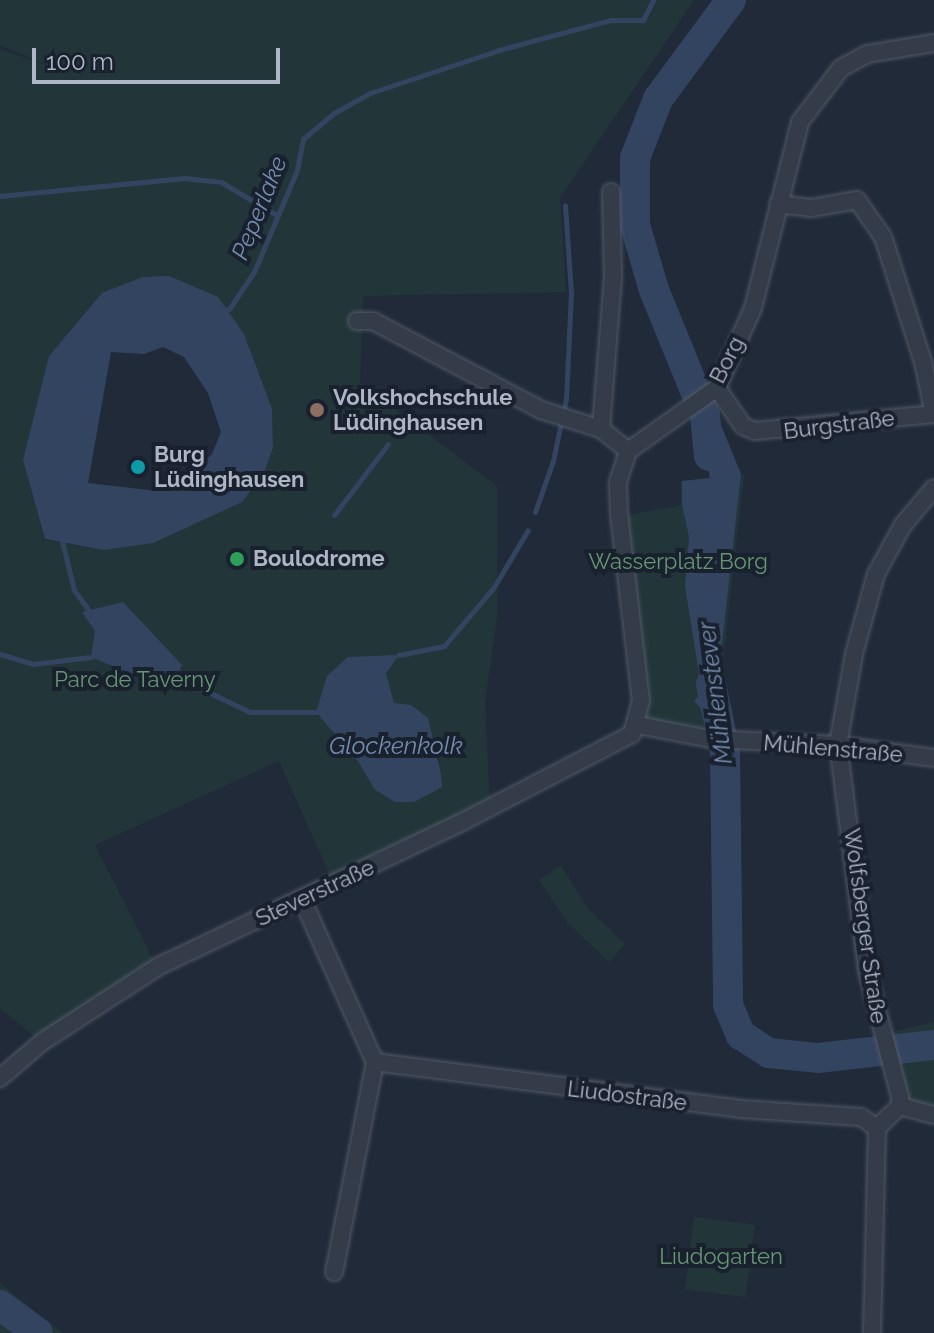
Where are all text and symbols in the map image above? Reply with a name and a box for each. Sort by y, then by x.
scale bar [36,32,284,82]
text: 100 m [46,47,114,76]
water label: Peperlake [225,152,293,264]
street label: Borg [704,332,750,388]
place label: Volkshochschule Lüdinghausen [333,384,512,436]
marker: Volkshochschule Lüdinghausen [308,401,326,419]
street label: Burgstraße [782,405,896,445]
place label: Burg Lüdinghausen [154,441,304,492]
marker: Burg Lüdinghausen [129,458,147,476]
place label: Boulodrome [253,546,385,572]
park label: Wasserplatz Borg [588,549,768,575]
marker: Boulodrome [228,550,246,568]
water label: Mühlenstever [692,620,738,766]
park label: Parc de Taverny [54,667,216,693]
street label: Mühlenstraße [762,730,904,768]
water label: Glockenkolk [329,732,463,760]
street label: Wolfsberger Straße [838,826,892,1026]
street label: Steverstraße [252,854,378,932]
street label: Liudostraße [566,1076,688,1116]
park label: Liudogarten [659,1244,783,1270]

